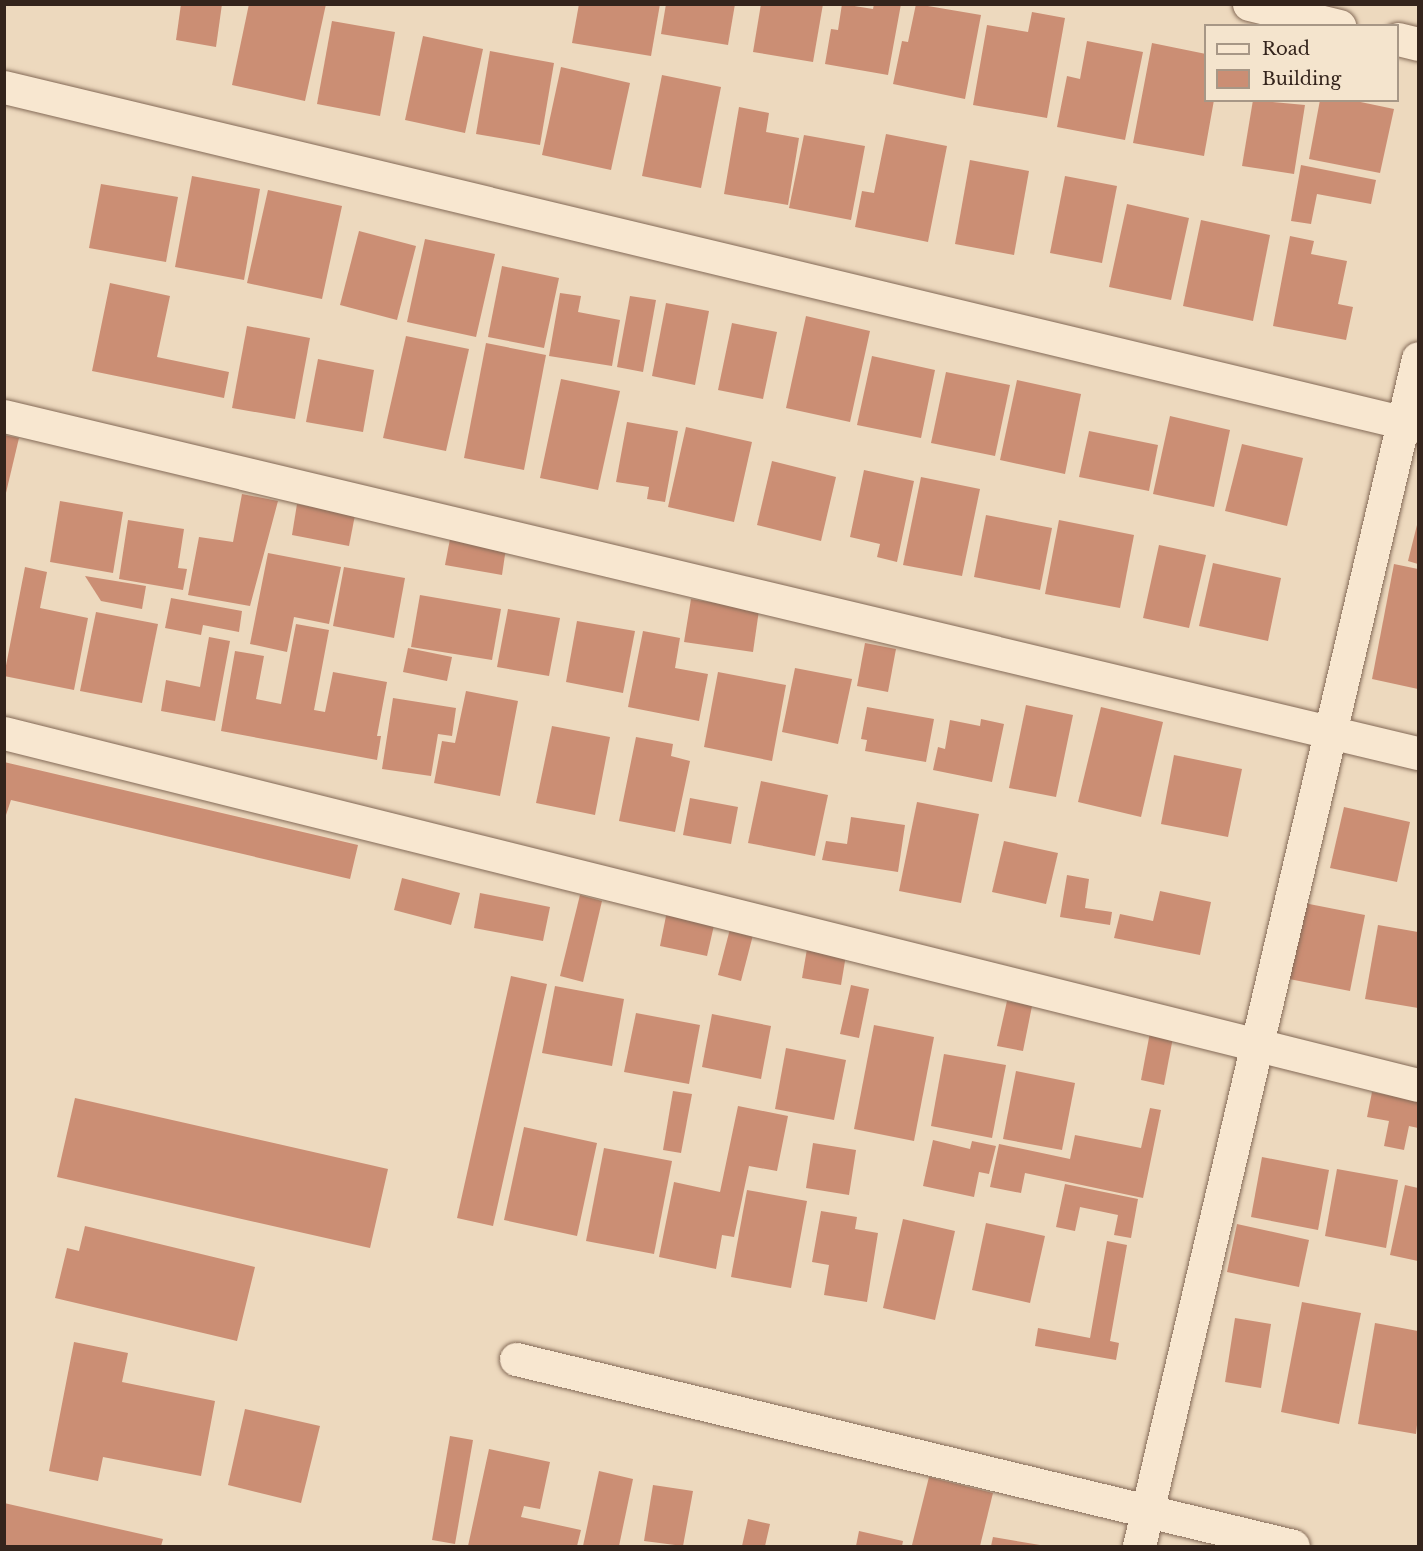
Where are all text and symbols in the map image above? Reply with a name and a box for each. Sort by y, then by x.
legend [1204,24,1399,102]
text: Road [1262,38,1310,60]
text: Building [1262,68,1341,90]

